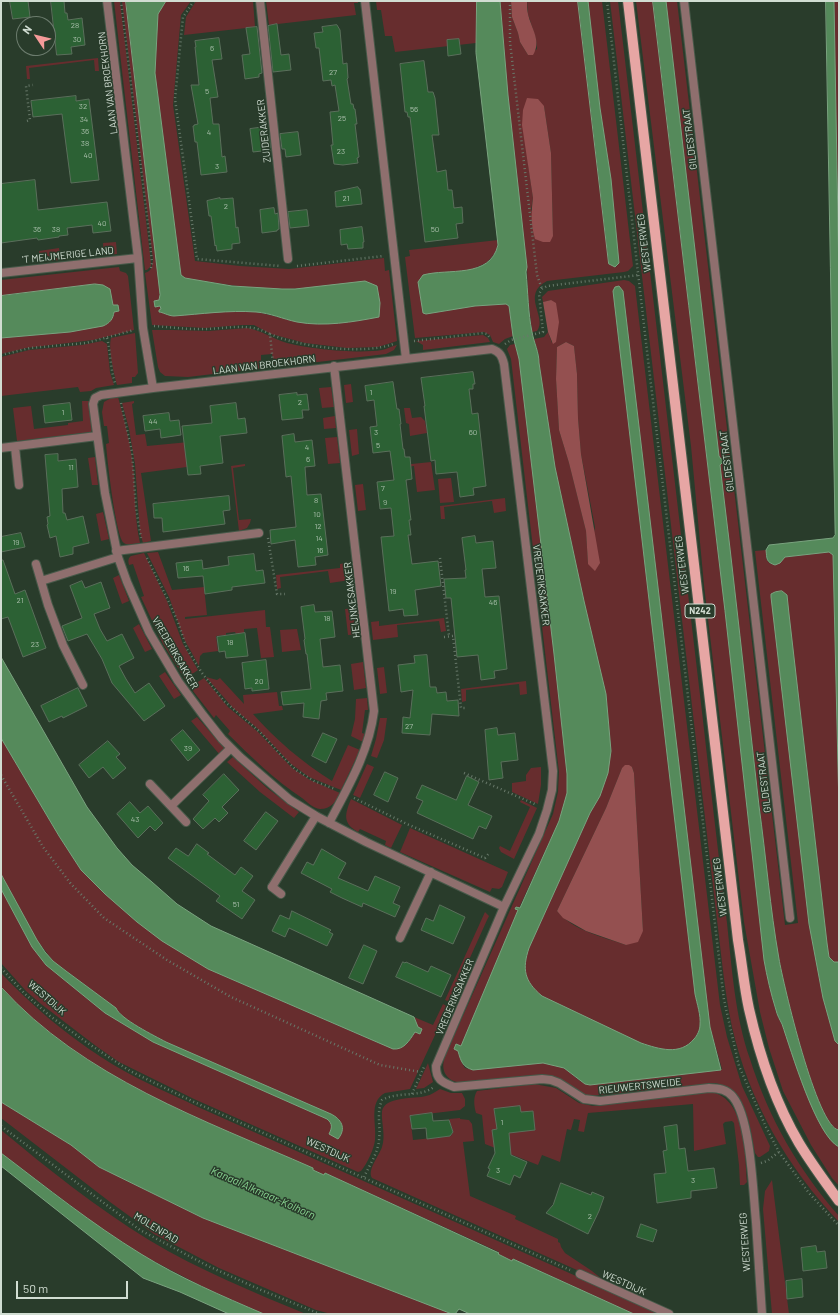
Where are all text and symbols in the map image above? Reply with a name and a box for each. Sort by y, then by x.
north arrow [16,16,56,56]
house number: 28 [71,20,79,30]
text: N [19,23,34,36]
street label: LAAN VAN BROEKHORN [96,31,120,135]
house number: 30 [73,34,81,44]
house number: 6 [210,43,214,53]
house number: 27 [329,67,337,77]
house number: 5 [205,86,209,96]
street label: ZUIDERAKKER [255,99,273,163]
house number: 32 [79,101,87,111]
house number: 56 [410,104,418,114]
street label: GILDESTRAAT [680,108,700,170]
house number: 25 [338,113,346,123]
house number: 34 [80,114,88,124]
house number: 36 [81,126,89,136]
house number: 4 [207,127,211,137]
house number: 38 [81,138,89,148]
house number: 23 [337,146,345,156]
house number: 40 [84,150,92,160]
house number: 3 [215,161,219,171]
house number: 21 [343,193,349,203]
house number: 2 [224,201,228,211]
street label: WESTERWEG [634,213,654,273]
house number: 40 [98,218,106,228]
house number: 36 [33,224,41,234]
house number: 38 [52,224,60,234]
house number: 50 [431,224,439,234]
street label: 'T MEIJMERIGE LAND [22,244,114,266]
street label: LAAN VAN BROEKHORN [212,353,316,377]
house number: 1 [370,387,372,397]
house number: 2 [298,397,302,407]
house number: 1 [62,407,64,417]
house number: 44 [149,416,157,426]
house number: 3 [374,427,378,437]
house number: 60 [469,427,477,437]
street label: GILDESTRAAT [717,430,737,492]
house number: 5 [376,440,380,450]
house number: 4 [305,442,309,452]
house number: 6 [306,454,310,464]
house number: 11 [68,462,74,472]
house number: 7 [381,483,385,493]
house number: 8 [314,495,318,505]
house number: 9 [383,497,387,507]
house number: 10 [313,509,321,519]
house number: 12 [314,521,322,531]
house number: 14 [315,533,323,543]
street label: WESTERWEG [672,535,692,595]
house number: 19 [13,537,19,547]
street label: VREDERIKSAKKER [530,544,552,626]
house number: 16 [317,545,323,555]
street label: HEIJNKESAKKER [341,561,363,639]
house number: 16 [183,563,189,573]
house number: 19 [390,586,396,596]
house number: 21 [17,595,23,605]
house number: 46 [489,597,497,607]
road number: N242 [685,604,715,618]
house number: 18 [324,613,330,623]
street label: VREDERIKSAKKER [149,615,201,691]
house number: 18 [227,637,233,647]
house number: 23 [31,639,39,649]
house number: 20 [255,676,263,686]
house number: 27 [405,721,413,731]
house number: 39 [184,743,192,753]
street label: GILDESTRAAT [754,751,774,813]
house number: 43 [131,814,139,824]
street label: WESTERWEG [710,857,730,917]
house number: 51 [233,899,239,909]
street label: VREDERIKSAKKER [434,957,476,1037]
street label: WESTDIJK [25,978,69,1018]
street label: RIEUWERTSWEIDE [598,1076,682,1096]
house number: 1 [501,1117,503,1127]
street label: WESTDIJK [304,1135,352,1165]
water label: Kanaal Alkmaar-Kolhorn [209,1164,317,1222]
house number: 3 [496,1165,500,1175]
house number: 3 [691,1175,695,1185]
street label: MOLENPAD [132,1210,180,1246]
house number: 2 [588,1211,592,1221]
street label: WESTERWEG [737,1212,753,1272]
street label: WESTDIJK [600,1268,648,1298]
scale bar [18,1273,130,1299]
text: 50 m [23,1281,48,1295]

